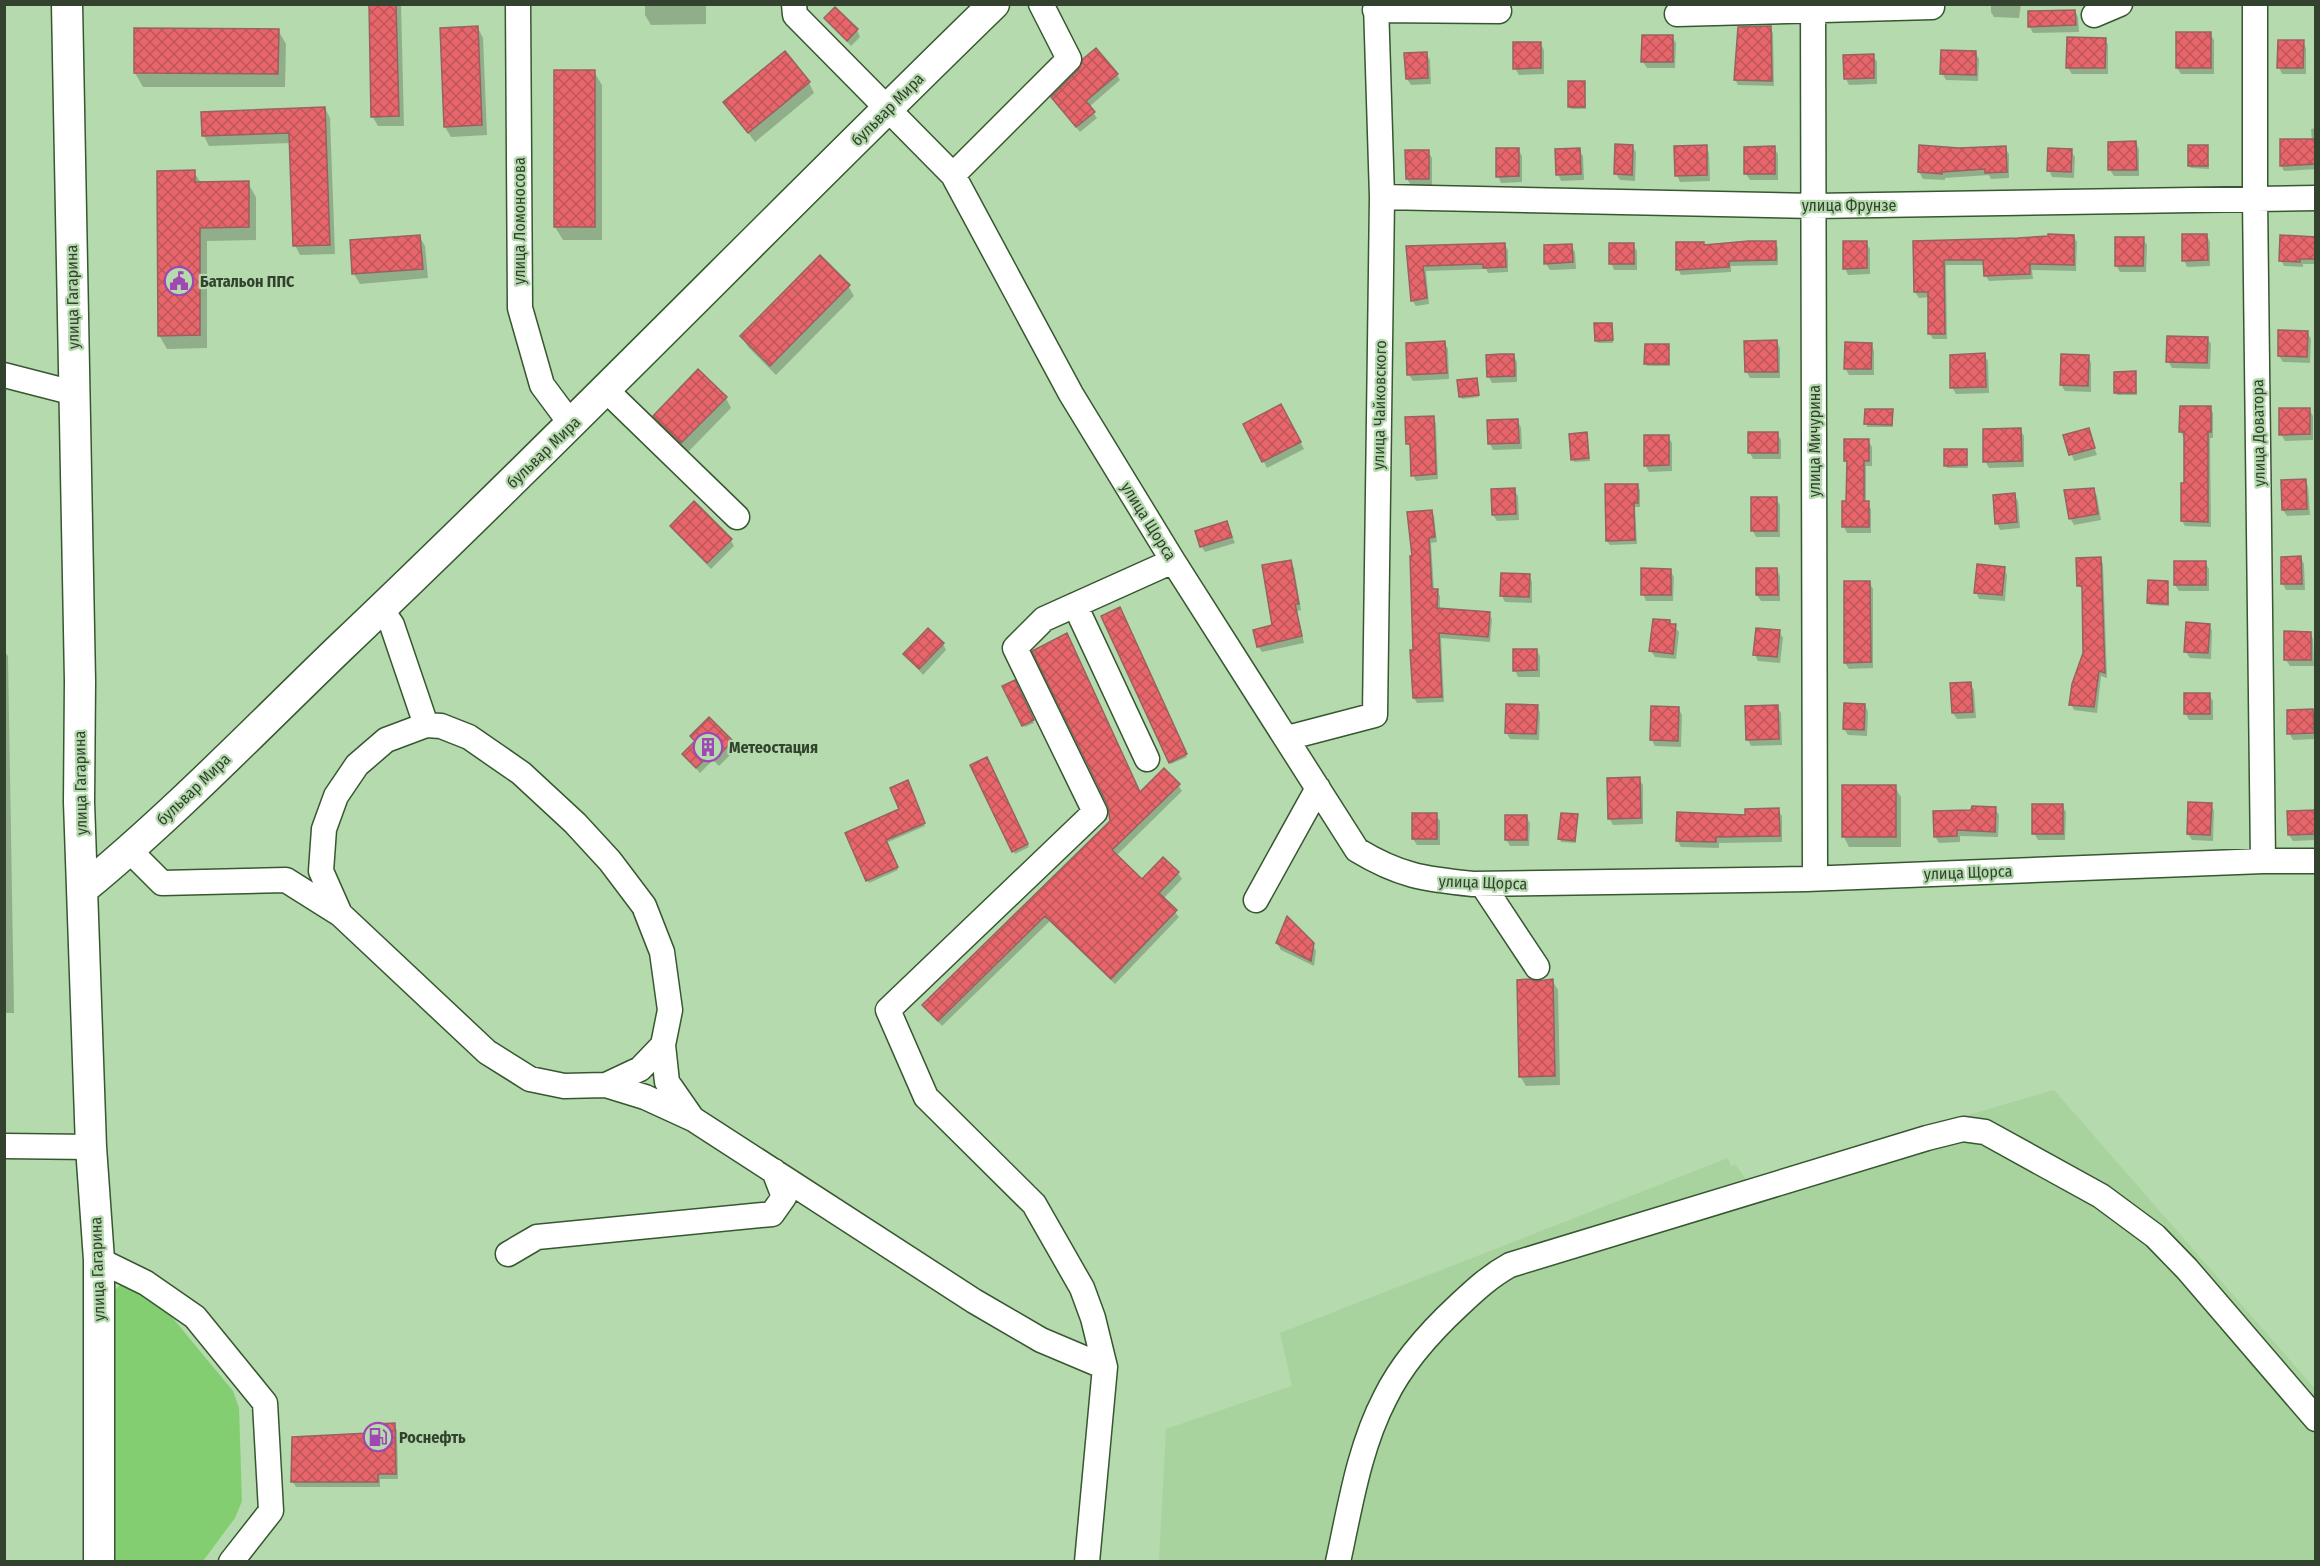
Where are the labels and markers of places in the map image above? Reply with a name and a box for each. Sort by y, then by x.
public building icon: Батальон ППС [163,265,195,297]
place label: Батальон ППС [200,272,295,291]
building icon: Метеостация [692,731,724,763]
place label: Метеостация [729,738,818,757]
fuel station icon: Роснефть [362,1421,394,1453]
place label: Роснефть [399,1428,466,1447]

